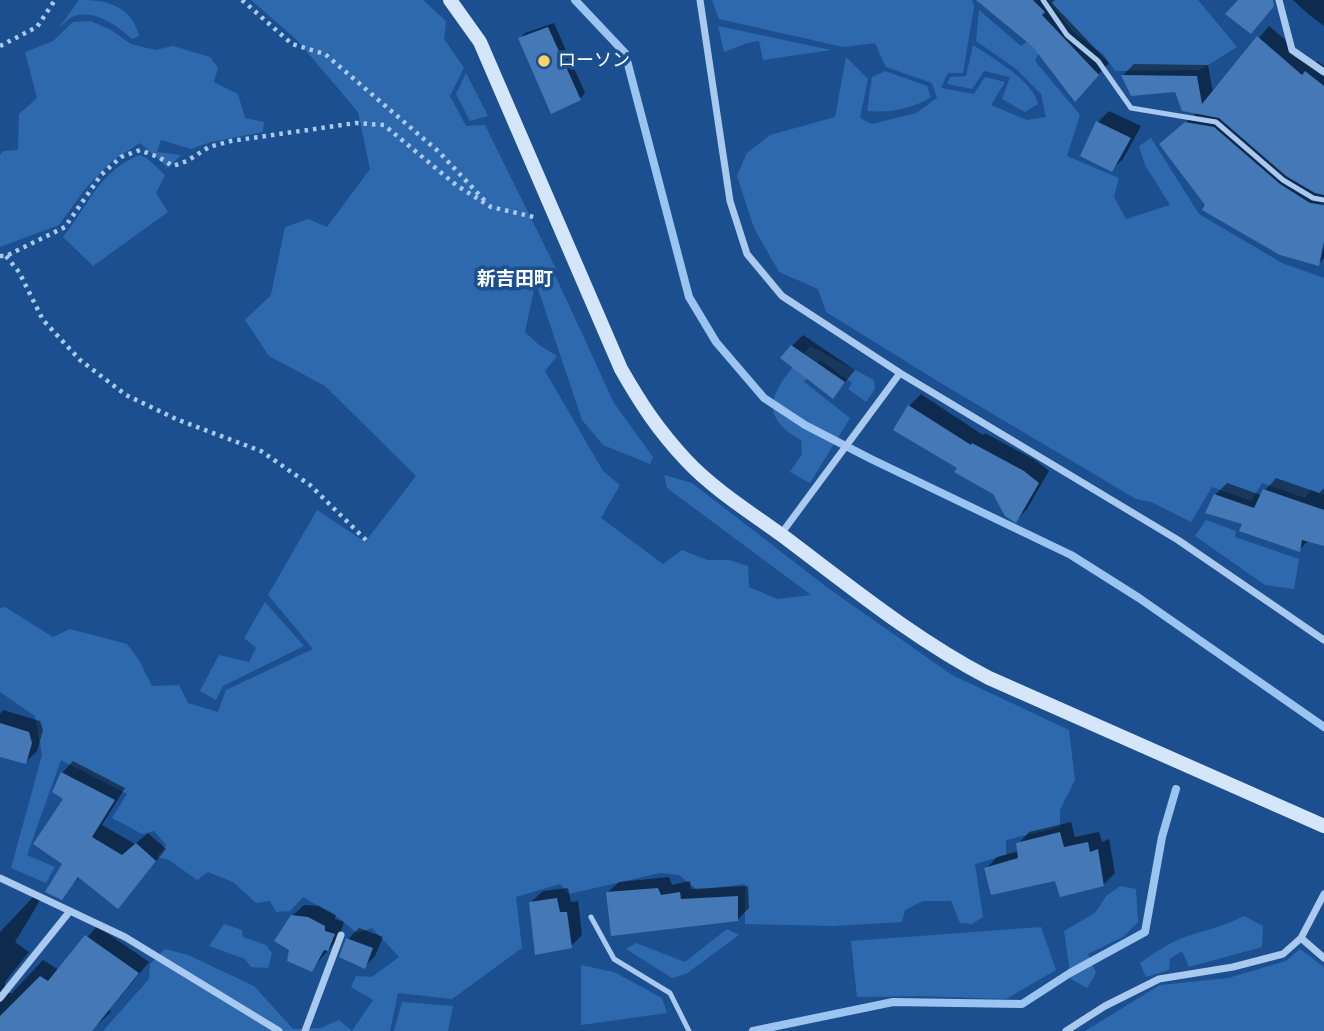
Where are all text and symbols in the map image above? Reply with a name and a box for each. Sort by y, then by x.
place label: ローソン [558,50,630,72]
marker: ローソン [536,53,552,69]
district label: 新吉田町 [477,269,553,291]

